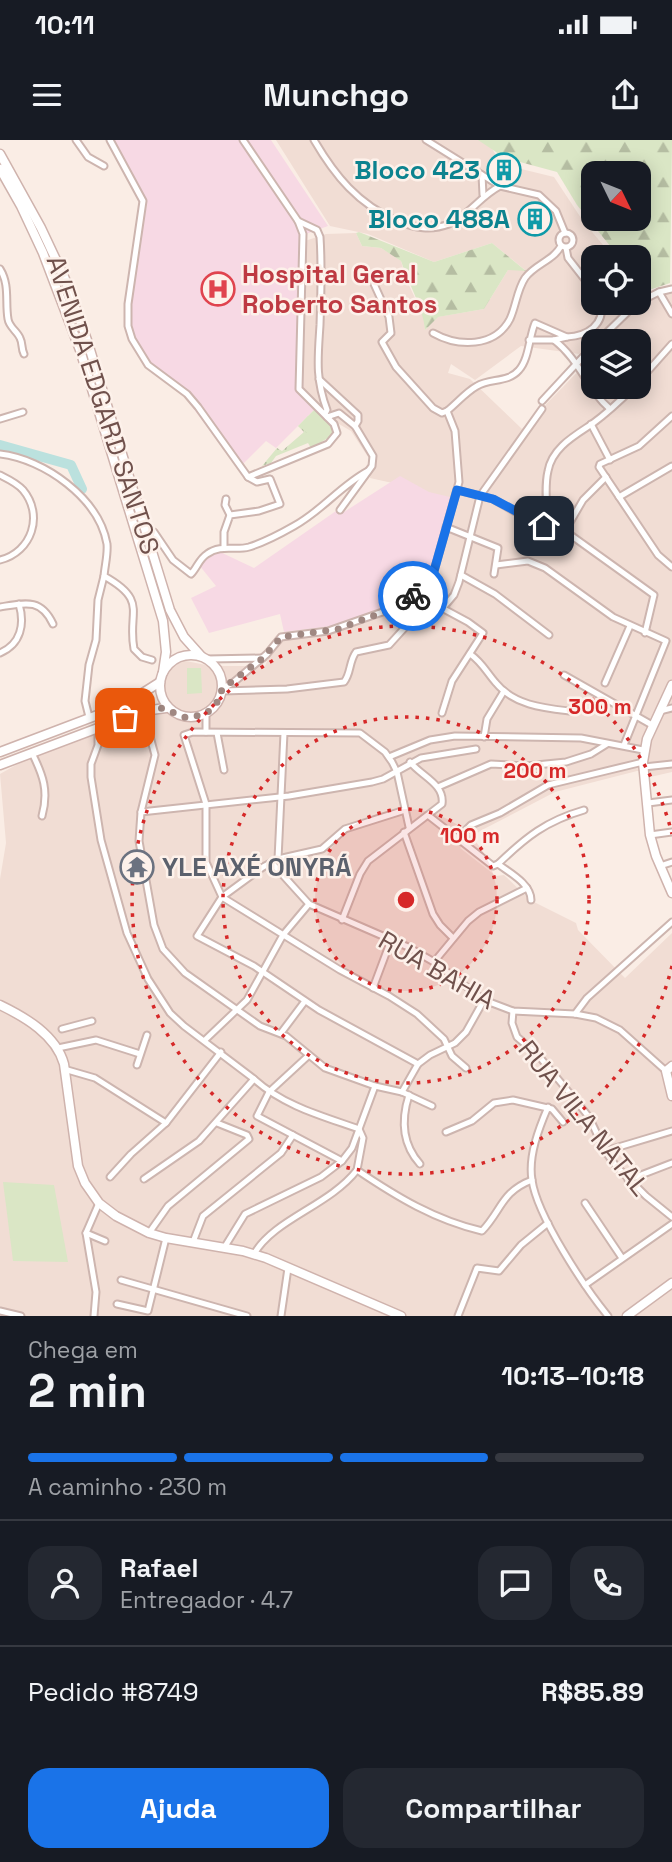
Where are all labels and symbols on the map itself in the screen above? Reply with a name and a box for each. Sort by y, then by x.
building icon: Bloco 423 [485,151,523,189]
place label: Bloco 423 [354,153,480,187]
north arrow [581,161,651,231]
building icon: Bloco 488A [516,200,554,238]
place label: Bloco 488A [368,202,511,236]
street label: AVENIDA EDGARD SANTOS [39,251,167,559]
place label: Hospital Geral Roberto Santos [242,257,438,321]
hospital icon: Hospital Geral Roberto Santos [199,270,237,308]
pin [514,496,574,556]
courier [378,561,448,631]
pin [95,688,155,748]
text: 300 m [568,693,632,720]
text: 200 m [504,757,566,784]
text: 100 m [440,822,500,849]
temple icon: YLE AXÉ ONYRÁ [118,848,156,886]
place label: YLE AXÉ ONYRÁ [162,850,352,884]
centre of rings [394,888,418,912]
street label: RUA BAHIA [373,923,501,1017]
street label: RUA VILA NATAL [511,1033,657,1203]

